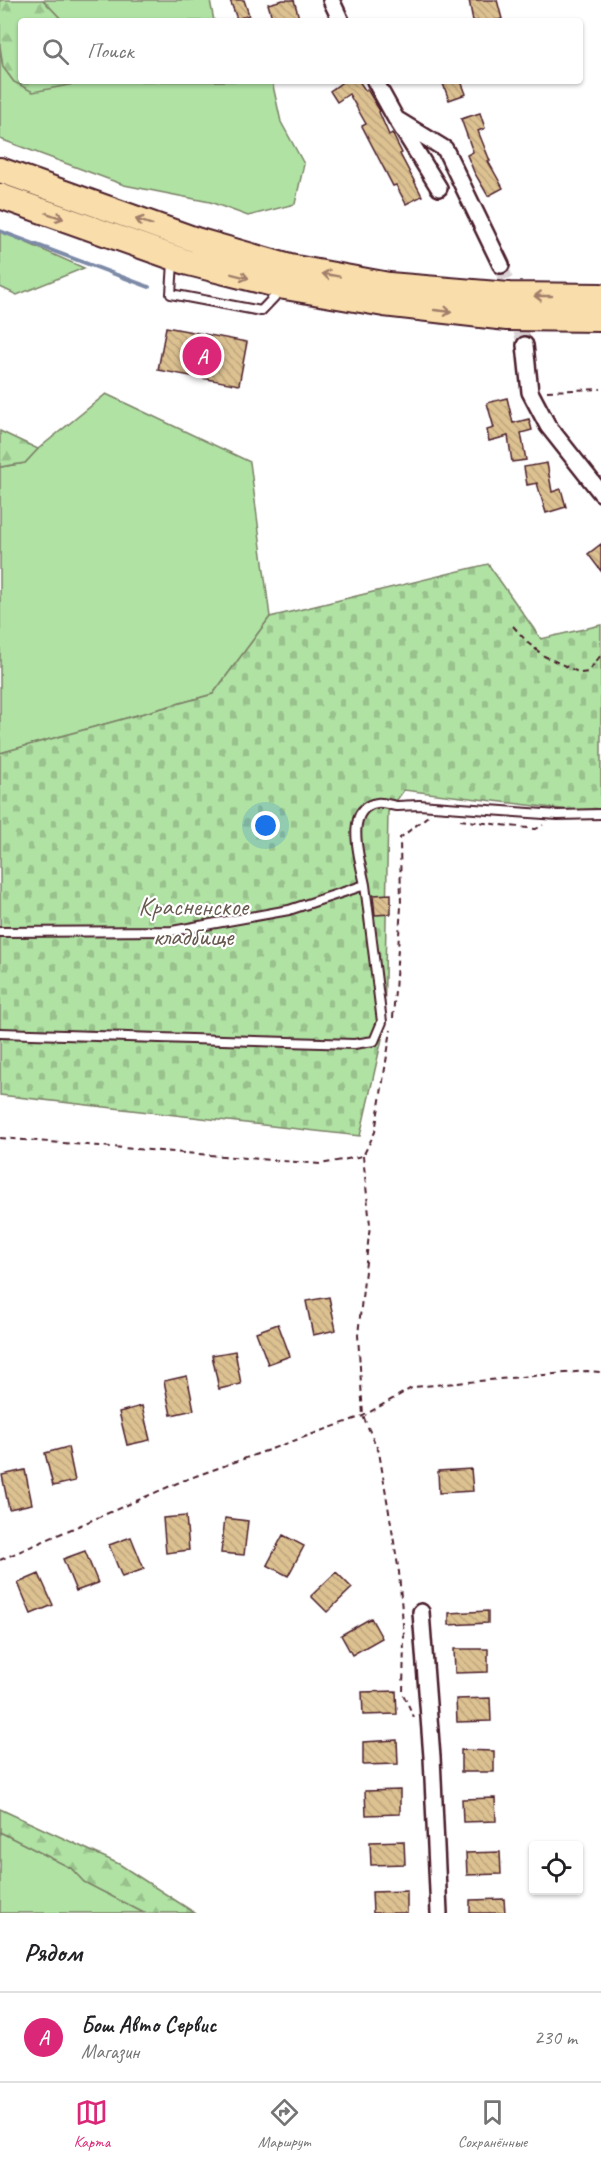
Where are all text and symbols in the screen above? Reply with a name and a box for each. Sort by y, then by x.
search box [18,18,583,84]
icon: search [39,35,72,68]
text: Поиск [87,37,133,65]
one-way arrow [45,211,64,222]
one-way arrow [135,216,154,227]
one-way arrow [322,269,342,280]
one-way arrow [231,270,250,282]
one-way arrow [533,290,553,302]
one-way arrow [432,306,452,317]
pin: A [182,334,222,378]
your location [251,811,280,840]
park label: Красненское кладбище [138,890,250,953]
map controls [529,1841,583,1895]
button: locate [529,1841,583,1895]
text: Рядом [24,1936,82,1969]
text: Бош Авто Сервис [81,2011,216,2039]
text: A [38,2025,49,2050]
text: 230 m [534,2025,577,2050]
text: Магазин [81,2039,139,2064]
tab: Карта [74,2096,110,2152]
tab: Маршрут [258,2096,310,2152]
tab: Сохранённые [458,2096,527,2152]

